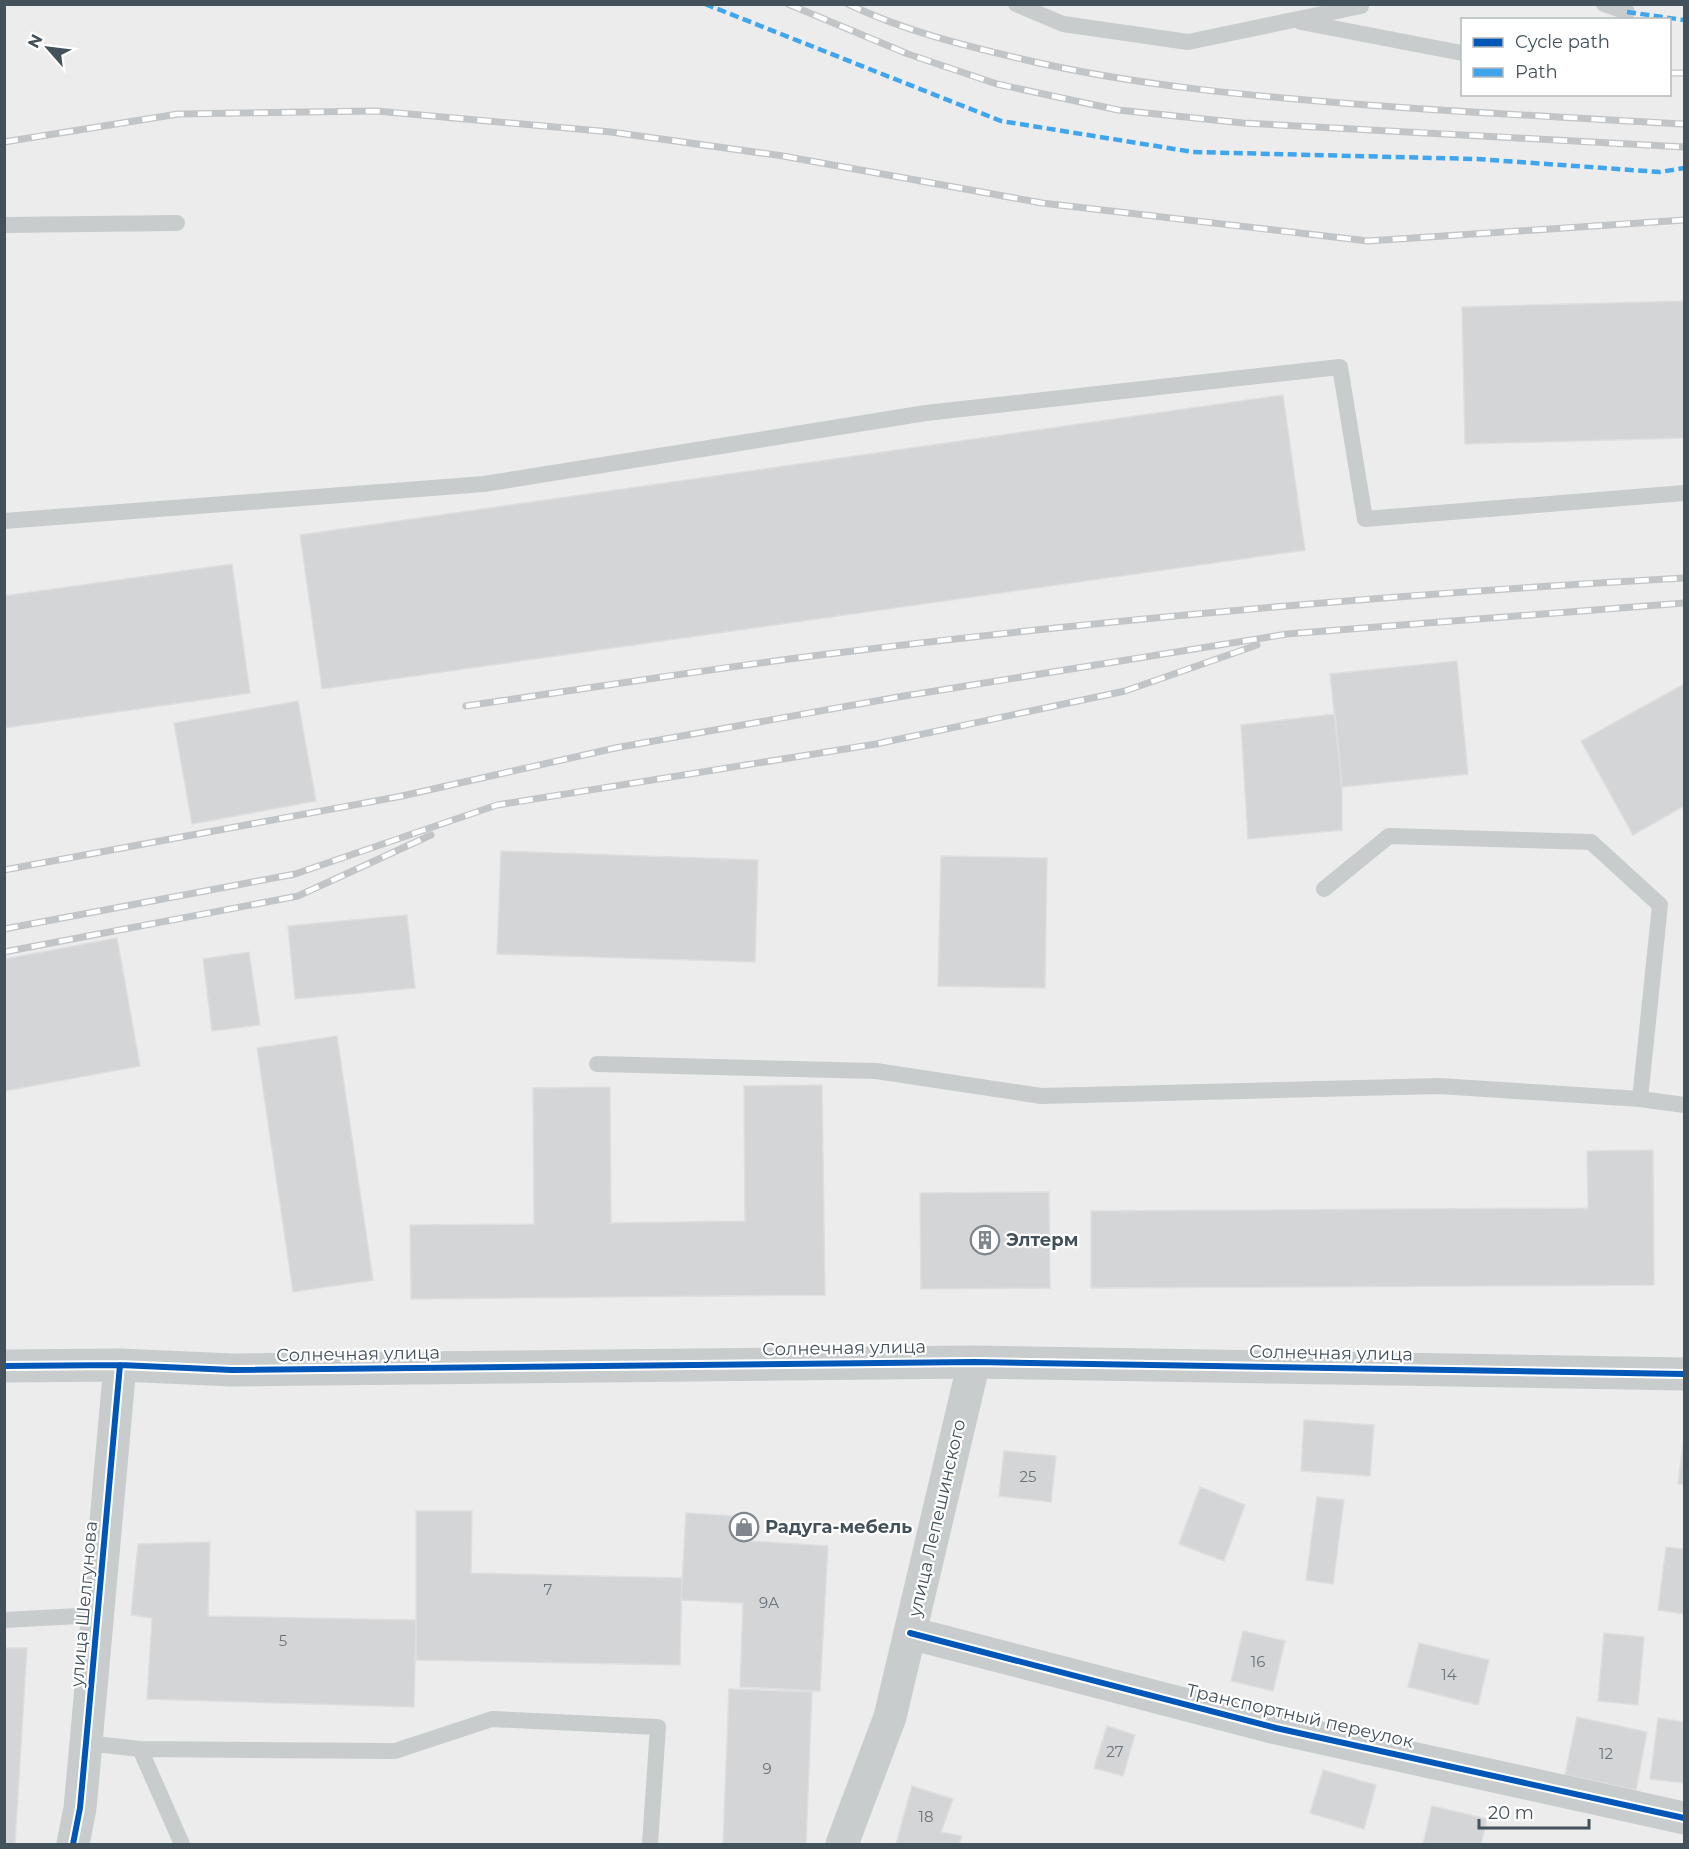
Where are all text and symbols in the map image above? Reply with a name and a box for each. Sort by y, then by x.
north arrow [18,18,78,78]
legend [1461,18,1671,96]
text: N [24,31,47,51]
text: Cycle path [1515,31,1610,53]
text: Path [1515,61,1558,83]
building icon: Элтерм [969,1224,1001,1256]
place label: Элтерм [1006,1229,1079,1251]
street label: Солнечная улица [762,1336,926,1360]
street label: Солнечная улица [1249,1341,1413,1365]
street label: Солнечная улица [276,1342,440,1366]
street label: улица Лепешинского [903,1417,970,1620]
house number: 25 [1019,1467,1037,1486]
shop icon: Радуга-мебель [728,1511,760,1543]
place label: Радуга-мебель [765,1516,912,1538]
street label: улица Шелгунова [66,1520,102,1689]
house number: 7 [544,1580,553,1599]
house number: 9А [759,1593,779,1612]
house number: 5 [279,1631,287,1650]
house number: 16 [1251,1652,1265,1671]
house number: 14 [1441,1665,1457,1684]
street label: Транспортный переулок [1184,1679,1416,1753]
house number: 27 [1106,1742,1124,1761]
house number: 12 [1599,1744,1613,1763]
house number: 9 [762,1759,772,1778]
scale bar [1479,1792,1588,1830]
text: 20 m [1488,1802,1534,1824]
house number: 18 [919,1807,934,1826]

